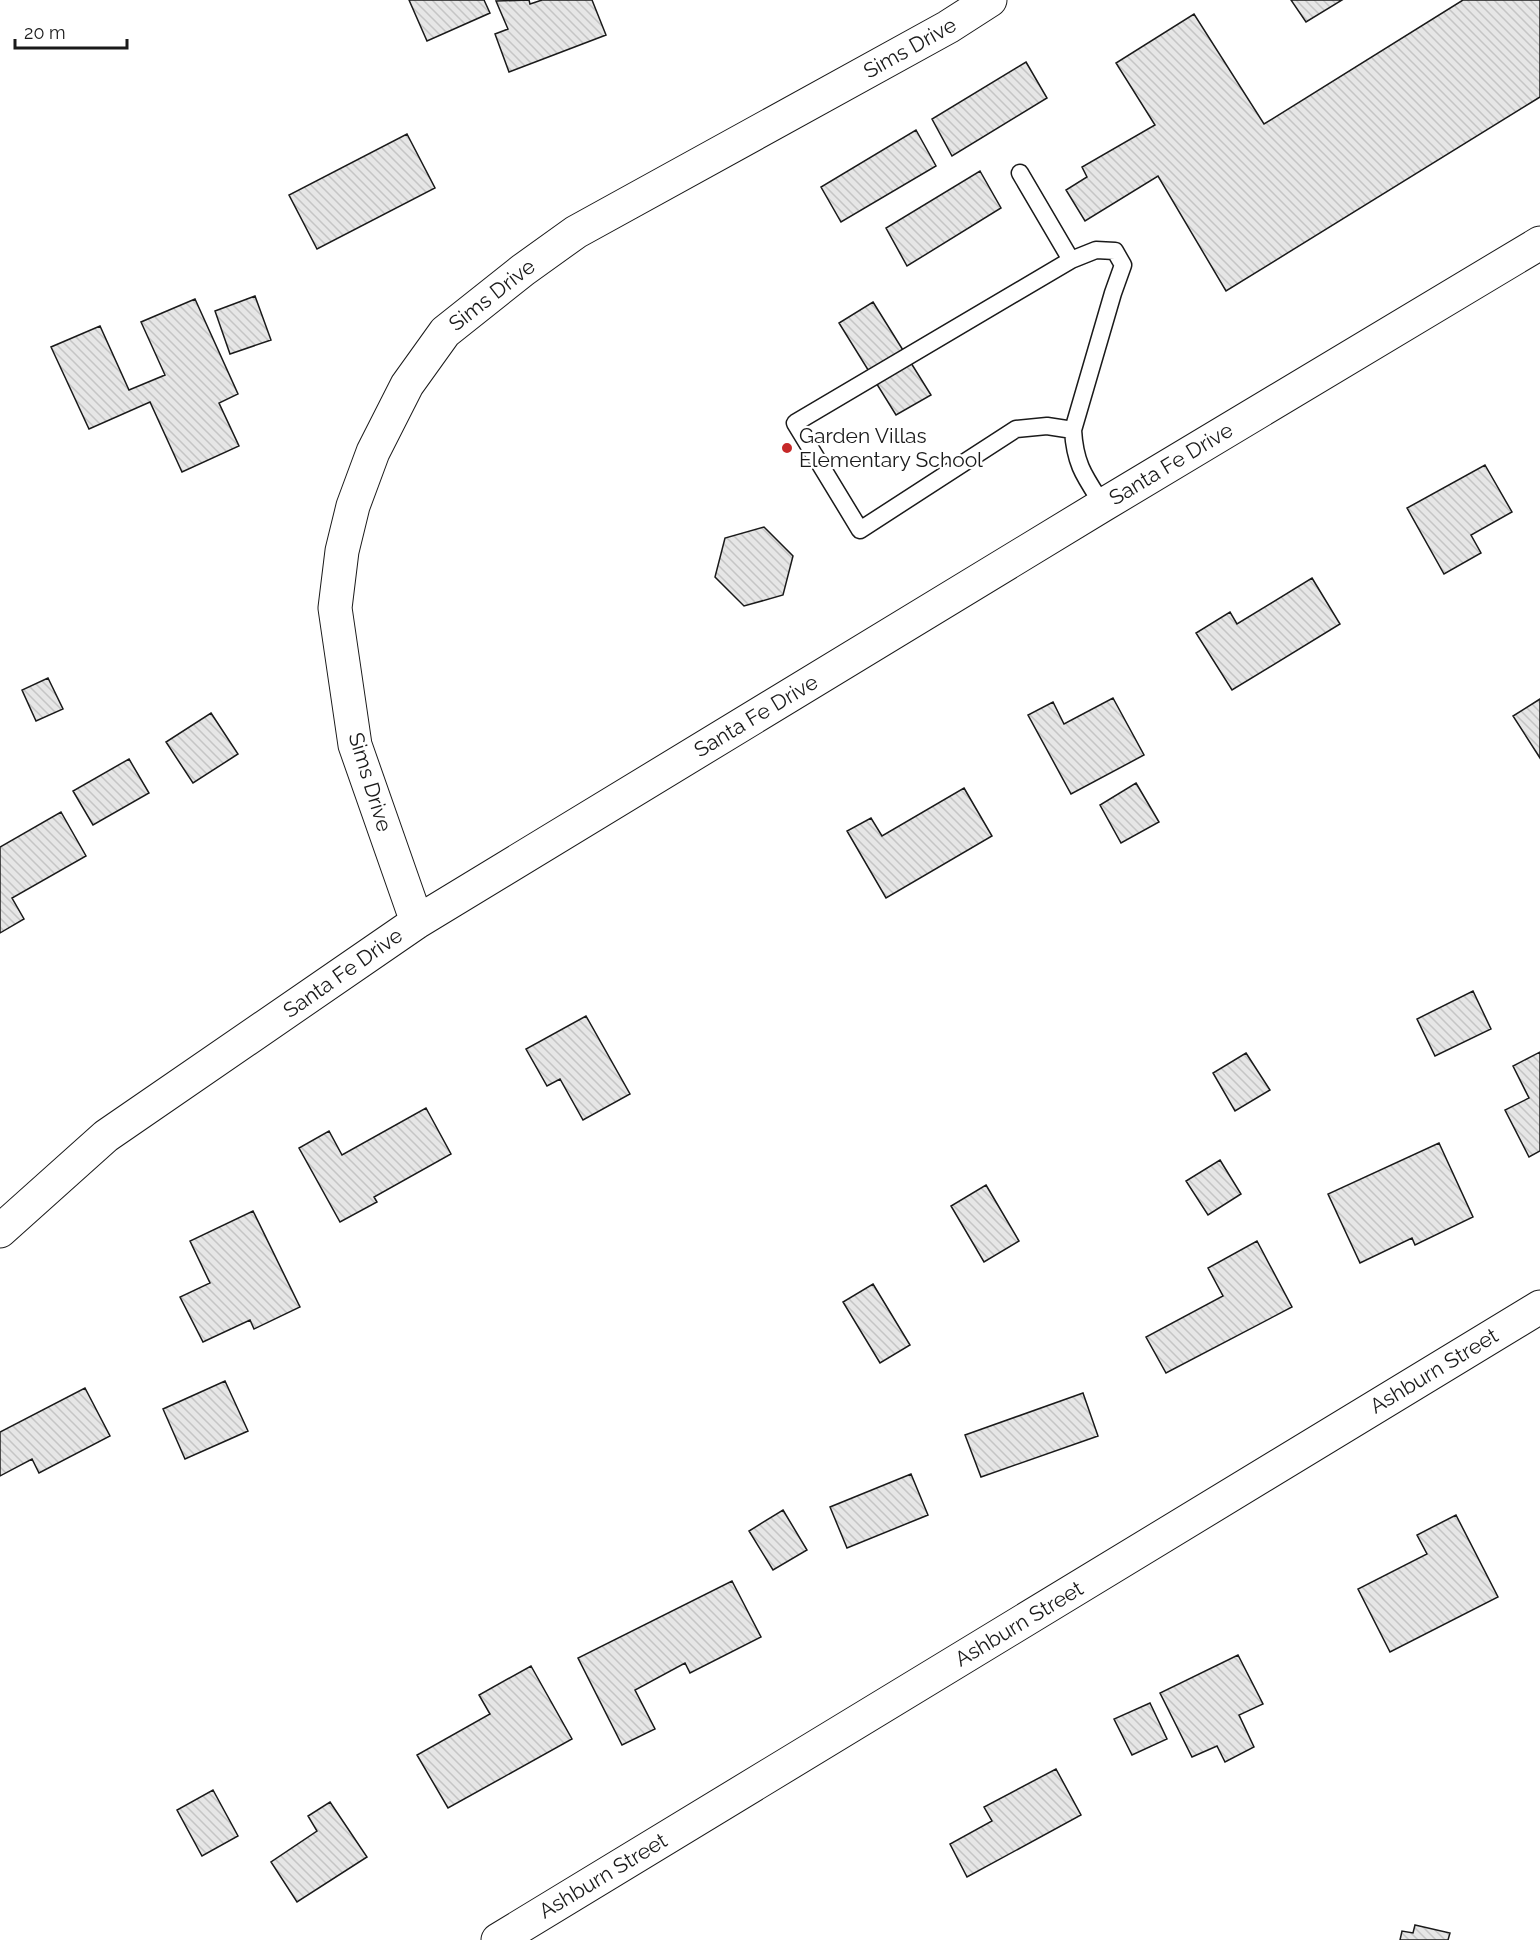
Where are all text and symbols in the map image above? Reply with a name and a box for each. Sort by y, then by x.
scale bar [15,12,128,50]
street label: Sims Drive [859,12,961,83]
text: 20 m [24,22,66,43]
street label: Sims Drive [444,253,540,336]
street label: Santa Fe Drive [1104,417,1237,510]
place label: Garden Villas Elementary School [799,423,983,472]
marker: Garden Villas Elementary School [780,441,794,455]
street label: Santa Fe Drive [689,669,822,762]
street label: Sims Drive [344,729,397,834]
street label: Santa Fe Drive [278,922,407,1023]
street label: Ashburn Street [1365,1323,1502,1419]
street label: Ashburn Street [950,1576,1087,1672]
street label: Ashburn Street [534,1828,671,1924]

